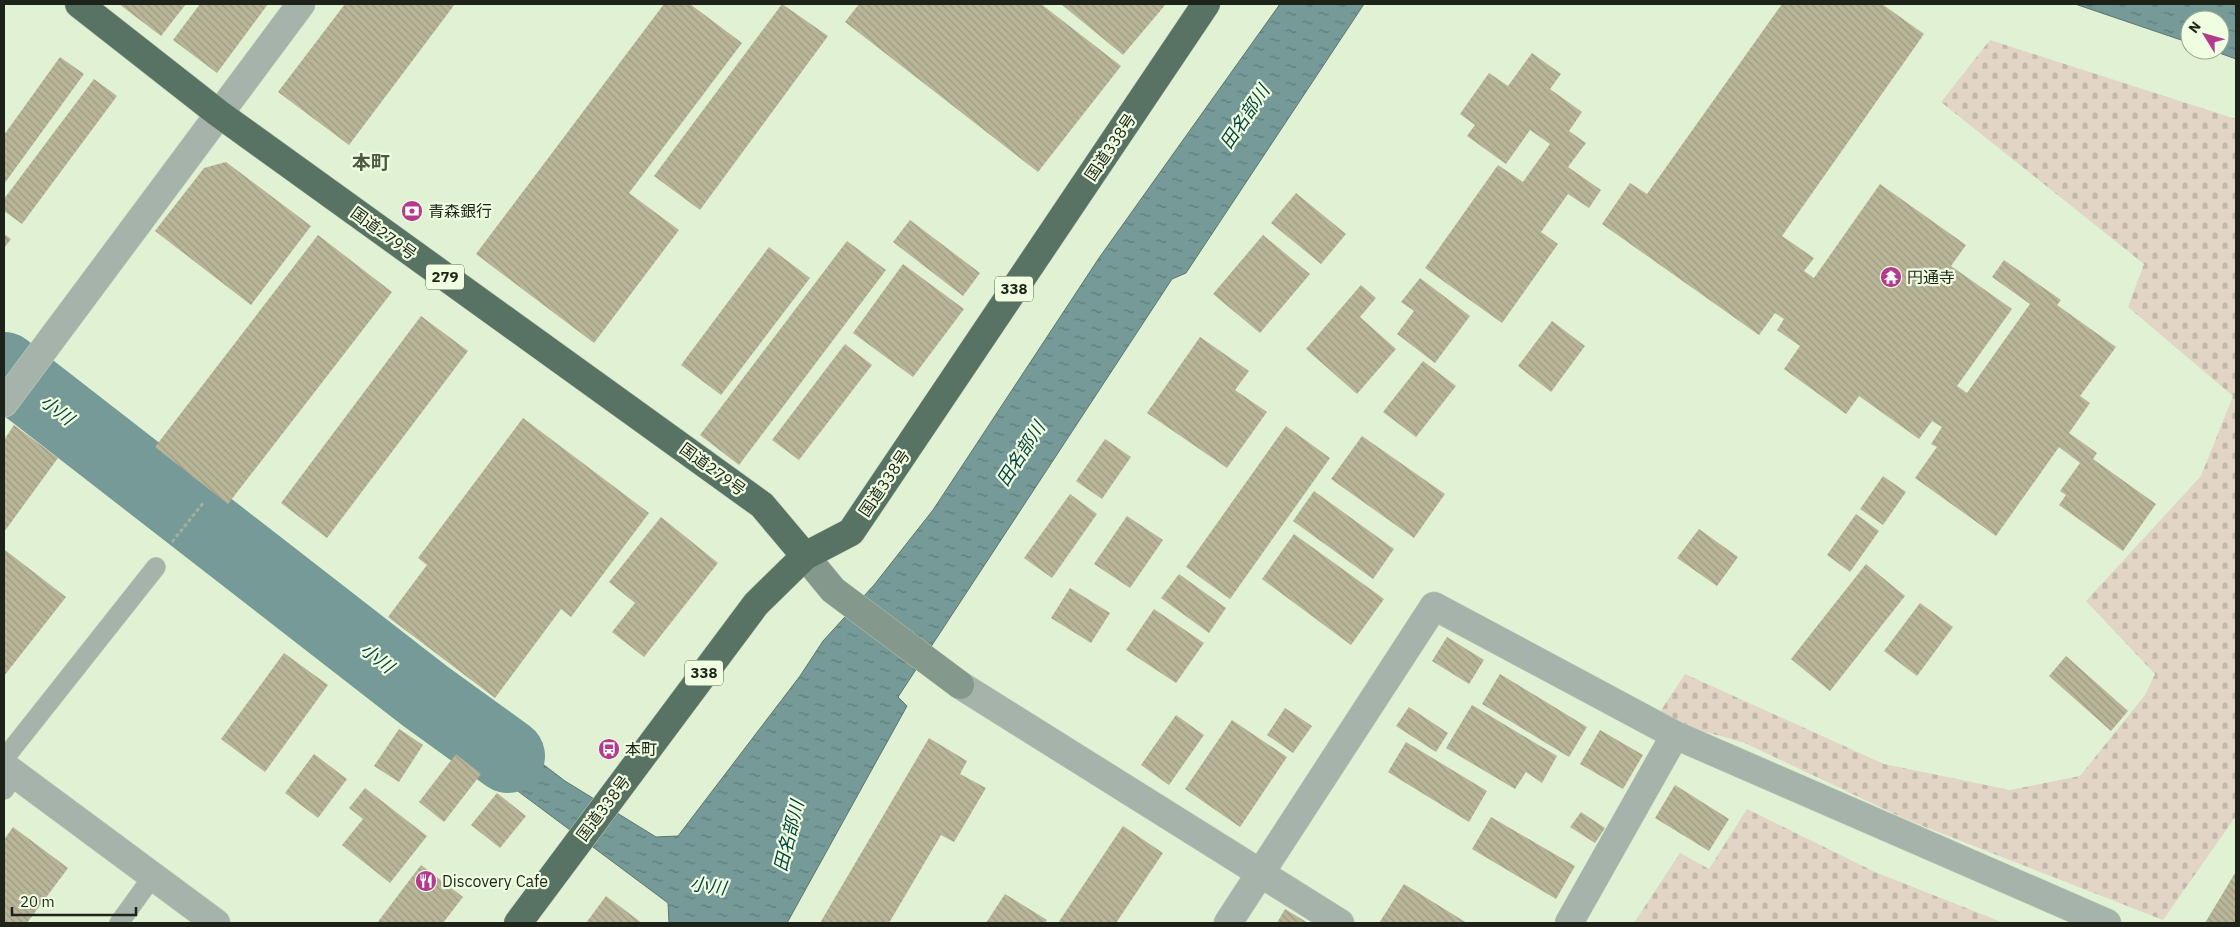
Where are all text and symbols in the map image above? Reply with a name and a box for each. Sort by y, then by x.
north arrow [2180,10,2230,60]
text: N [2184,18,2205,37]
water label: 田名部川 [1215,79,1275,153]
street label: 国道338号 [1080,110,1140,184]
district label: 本町 [352,150,390,174]
bank icon: 青森銀行 [400,199,424,223]
place label: 青森銀行 [428,201,492,221]
street label: 国道279号 [347,202,421,264]
road number: 279 [426,264,464,290]
temple icon: 円通寺 [1879,265,1903,289]
place label: 円通寺 [1907,267,1955,287]
road number: 338 [995,276,1033,302]
water label: 小川 [36,389,80,431]
water label: 田名部川 [991,416,1051,490]
street label: 国道279号 [676,438,750,500]
street label: 国道338号 [854,446,914,520]
water label: 小川 [356,637,400,679]
road number: 338 [685,660,723,686]
bus stop icon: 本町 [597,737,621,761]
place label: 本町 [625,739,657,759]
street label: 国道338号 [572,771,634,845]
water label: 田名部川 [769,796,809,874]
restaurant icon: Discovery Cafe [414,869,438,893]
place label: Discovery Cafe [442,871,548,891]
water label: 小川 [689,872,729,900]
scale bar [12,884,136,916]
text: 20 m [20,892,55,911]

